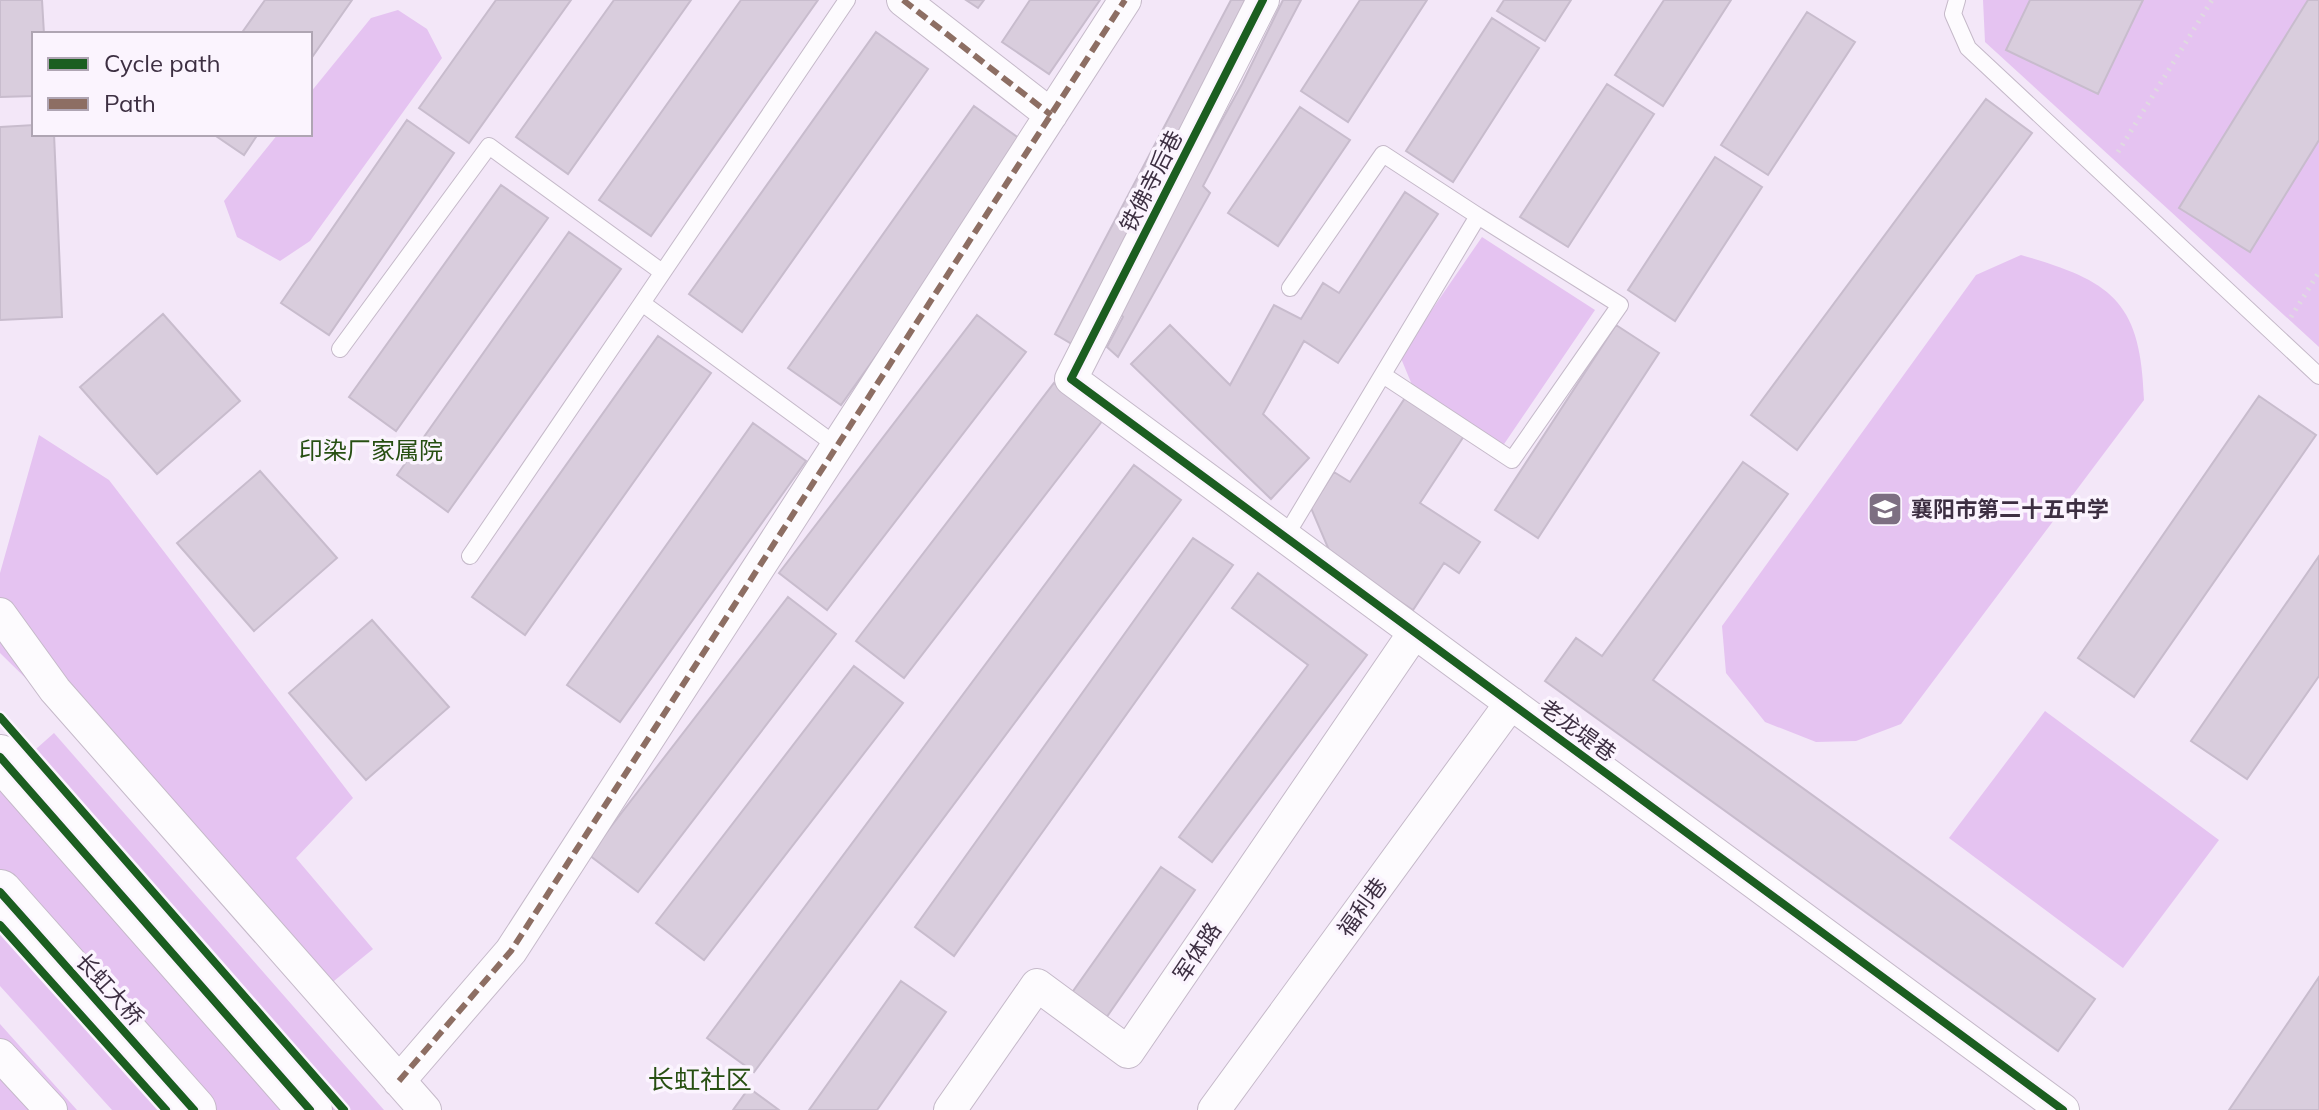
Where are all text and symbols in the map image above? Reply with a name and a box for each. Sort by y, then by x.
legend [32,32,312,136]
text: Cycle path [104,48,221,78]
text: Path [104,88,156,118]
street label: 铁佛寺后巷 [1114,126,1188,236]
district label: 印染厂家属院 [299,435,443,465]
school or university icon: 襄阳市第二十五中学 [1866,490,1904,528]
place label: 襄阳市第二十五中学 [1911,495,2109,523]
street label: 老龙堤巷 [1534,693,1622,767]
street label: 福利巷 [1331,872,1393,942]
street label: 军体路 [1167,917,1227,987]
street label: 长虹大桥 [70,947,150,1031]
district label: 长虹社区 [648,1063,752,1096]

